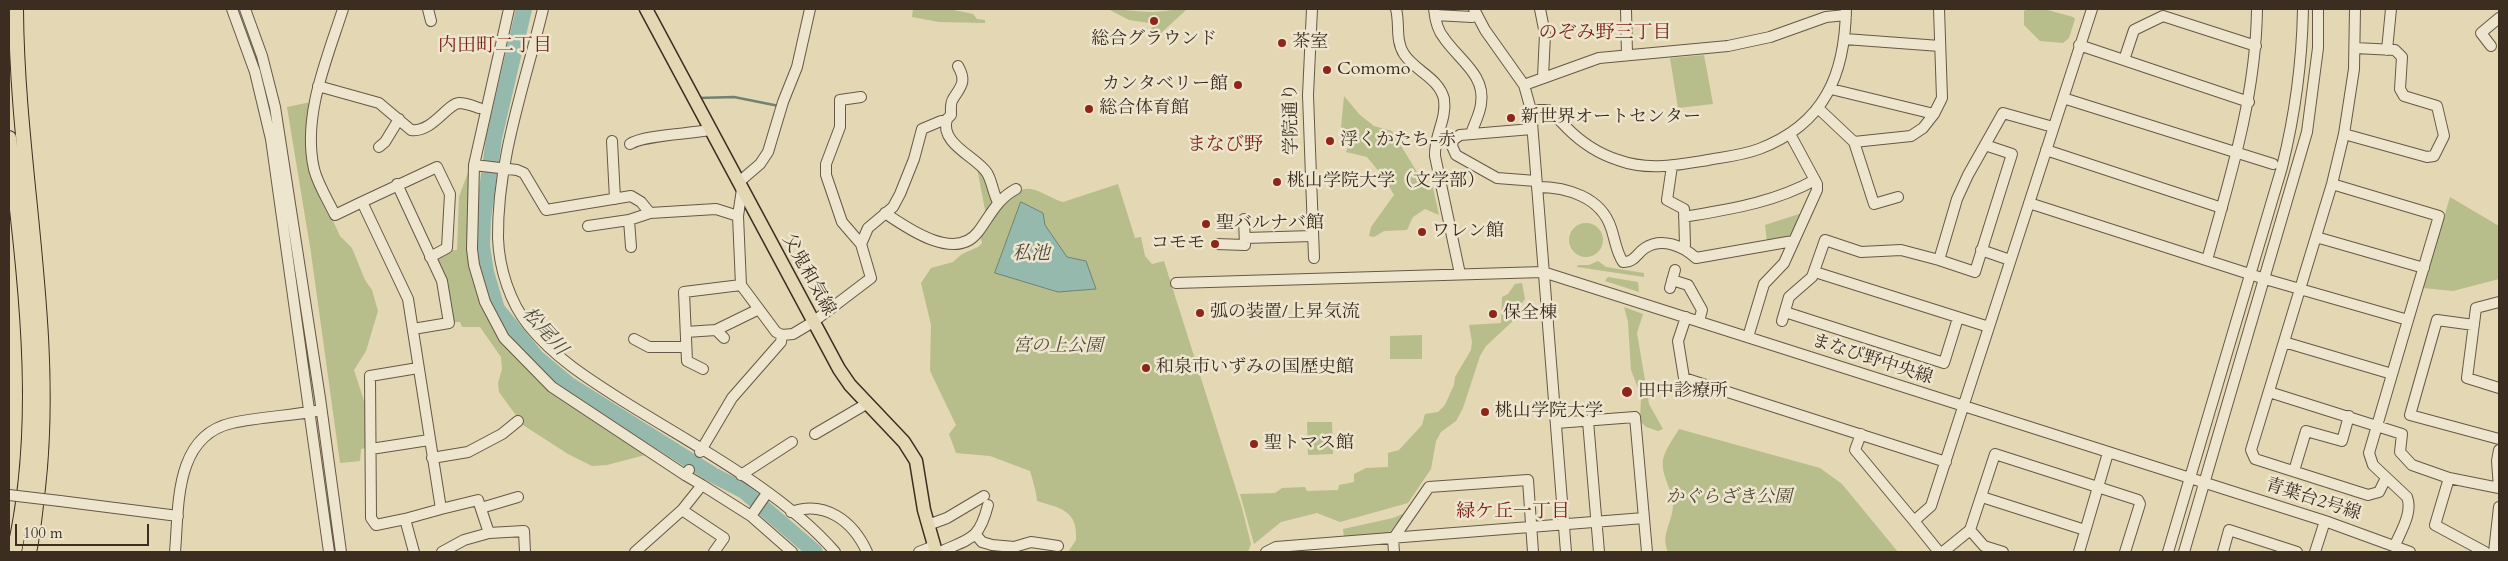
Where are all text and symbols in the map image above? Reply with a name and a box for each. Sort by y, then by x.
marker: 総合グラウンド [1148,15,1160,27]
district label: のぞみ野三丁目 [1539,23,1671,45]
place label: 総合グラウンド [1091,29,1217,51]
place label: 茶室 [1292,32,1328,54]
district label: 内田町二丁目 [438,36,552,58]
marker: 茶室 [1276,37,1288,49]
place label: Comomo [1337,59,1410,81]
marker: Comomo [1321,64,1333,76]
place label: カンタベリー館 [1102,74,1228,96]
marker: カンタベリー館 [1232,79,1244,91]
street label: 学院通り [1281,83,1303,155]
place label: 総合体育館 [1099,98,1189,120]
marker: 総合体育館 [1083,103,1095,115]
place label: 新世界オートセンター [1521,107,1701,129]
marker: 新世界オートセンター [1505,112,1517,124]
place label: 浮くかたち-赤 [1340,130,1456,152]
district label: まなび野 [1187,135,1263,157]
marker: 浮くかたち-赤 [1324,135,1336,147]
place label: 桃山学院大学（文学部） [1287,171,1485,193]
marker: 桃山学院大学（文学部） [1271,176,1283,188]
place label: 聖バルナバ館 [1216,213,1324,235]
marker: 聖バルナバ館 [1200,218,1212,230]
place label: ワレン館 [1432,221,1504,243]
marker: ワレン館 [1416,226,1428,238]
street label: 父鬼和気線 [777,230,839,320]
place label: コモモ [1151,233,1205,255]
marker: コモモ [1209,238,1221,250]
water label: 私池 [1012,244,1050,266]
place label: 弧の装置/上昇気流 [1210,302,1360,324]
water label: 松尾川 [516,303,572,361]
place label: 保全棟 [1503,303,1557,325]
marker: 弧の装置/上昇気流 [1194,307,1206,319]
marker: 保全棟 [1487,308,1499,320]
street label: まなび野中央線 [1809,330,1935,390]
park label: 宮の上公園 [1013,336,1103,358]
place label: 和泉市いずみの国歴史館 [1156,357,1354,379]
marker: 和泉市いずみの国歴史館 [1140,362,1152,374]
place label: 田中診療所 [1638,381,1728,403]
marker: 田中診療所 [1620,385,1634,399]
place label: 桃山学院大学 [1495,401,1603,423]
marker: 桃山学院大学 [1479,406,1491,418]
place label: 聖トマス館 [1264,433,1354,455]
marker: 聖トマス館 [1248,438,1260,450]
street label: 青葉台2号線 [2262,474,2364,526]
park label: かぐらざき公園 [1666,487,1792,509]
district label: 緑ケ丘一丁目 [1456,502,1570,524]
scale bar [18,514,151,546]
text: 100 m [23,523,63,543]

